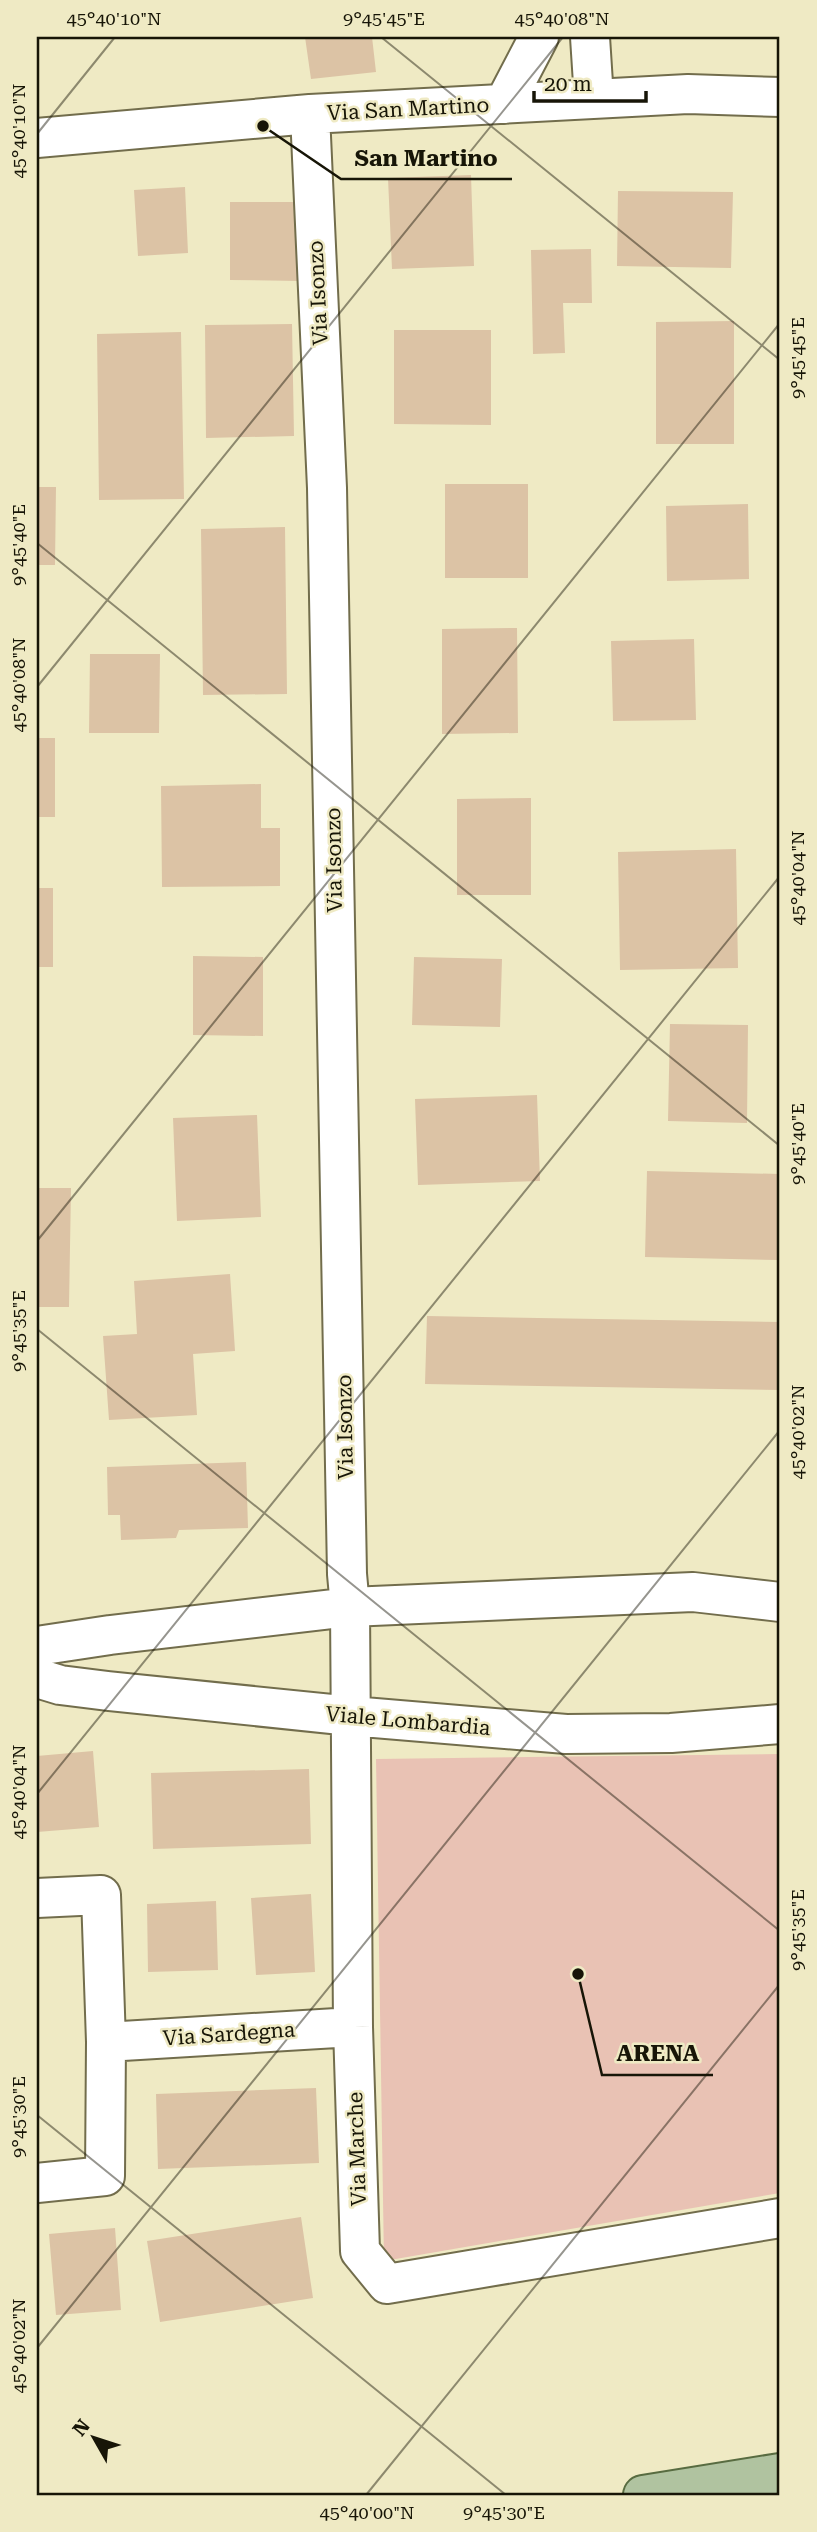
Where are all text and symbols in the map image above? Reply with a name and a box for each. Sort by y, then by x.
text: 45°40'10"N [67,8,161,29]
text: 9°45'45"E [343,8,425,29]
text: 45°40'08"N [515,8,609,29]
scale bar [534,60,646,104]
text: 20 m [544,72,592,96]
text: 45°40'10"N [8,84,29,178]
street label: Via San Martino [326,93,490,125]
callout: San Martino [341,135,512,179]
text: San Martino [354,145,498,172]
street label: Via Isonzo [303,240,333,346]
text: 9°45'45"E [787,317,808,399]
text: 9°45'40"E [8,504,29,586]
text: 45°40'08"N [8,638,29,732]
street label: Via Isonzo [321,807,347,913]
text: 45°40'04"N [787,831,808,925]
text: 9°45'40"E [787,1103,808,1185]
text: 9°45'35"E [8,1290,29,1372]
street label: Via Isonzo [332,1374,358,1480]
text: 45°40'02"N [787,1385,808,1479]
street label: Viale Lombardia [324,1702,492,1740]
text: 45°40'04"N [8,1745,29,1839]
text: 9°45'35"E [787,1889,808,1971]
street label: Via Sardegna [162,2017,297,2051]
callout: ARENA [602,2031,713,2075]
text: ARENA [617,2040,700,2067]
text: 9°45'30"E [8,2076,29,2158]
street label: Via Marche [343,2091,371,2207]
text: 45°40'02"N [8,2299,29,2393]
north arrow [60,2402,130,2472]
text: N [68,2414,95,2441]
text: 45°40'00"N [320,2502,414,2523]
text: 9°45'30"E [463,2502,545,2523]

